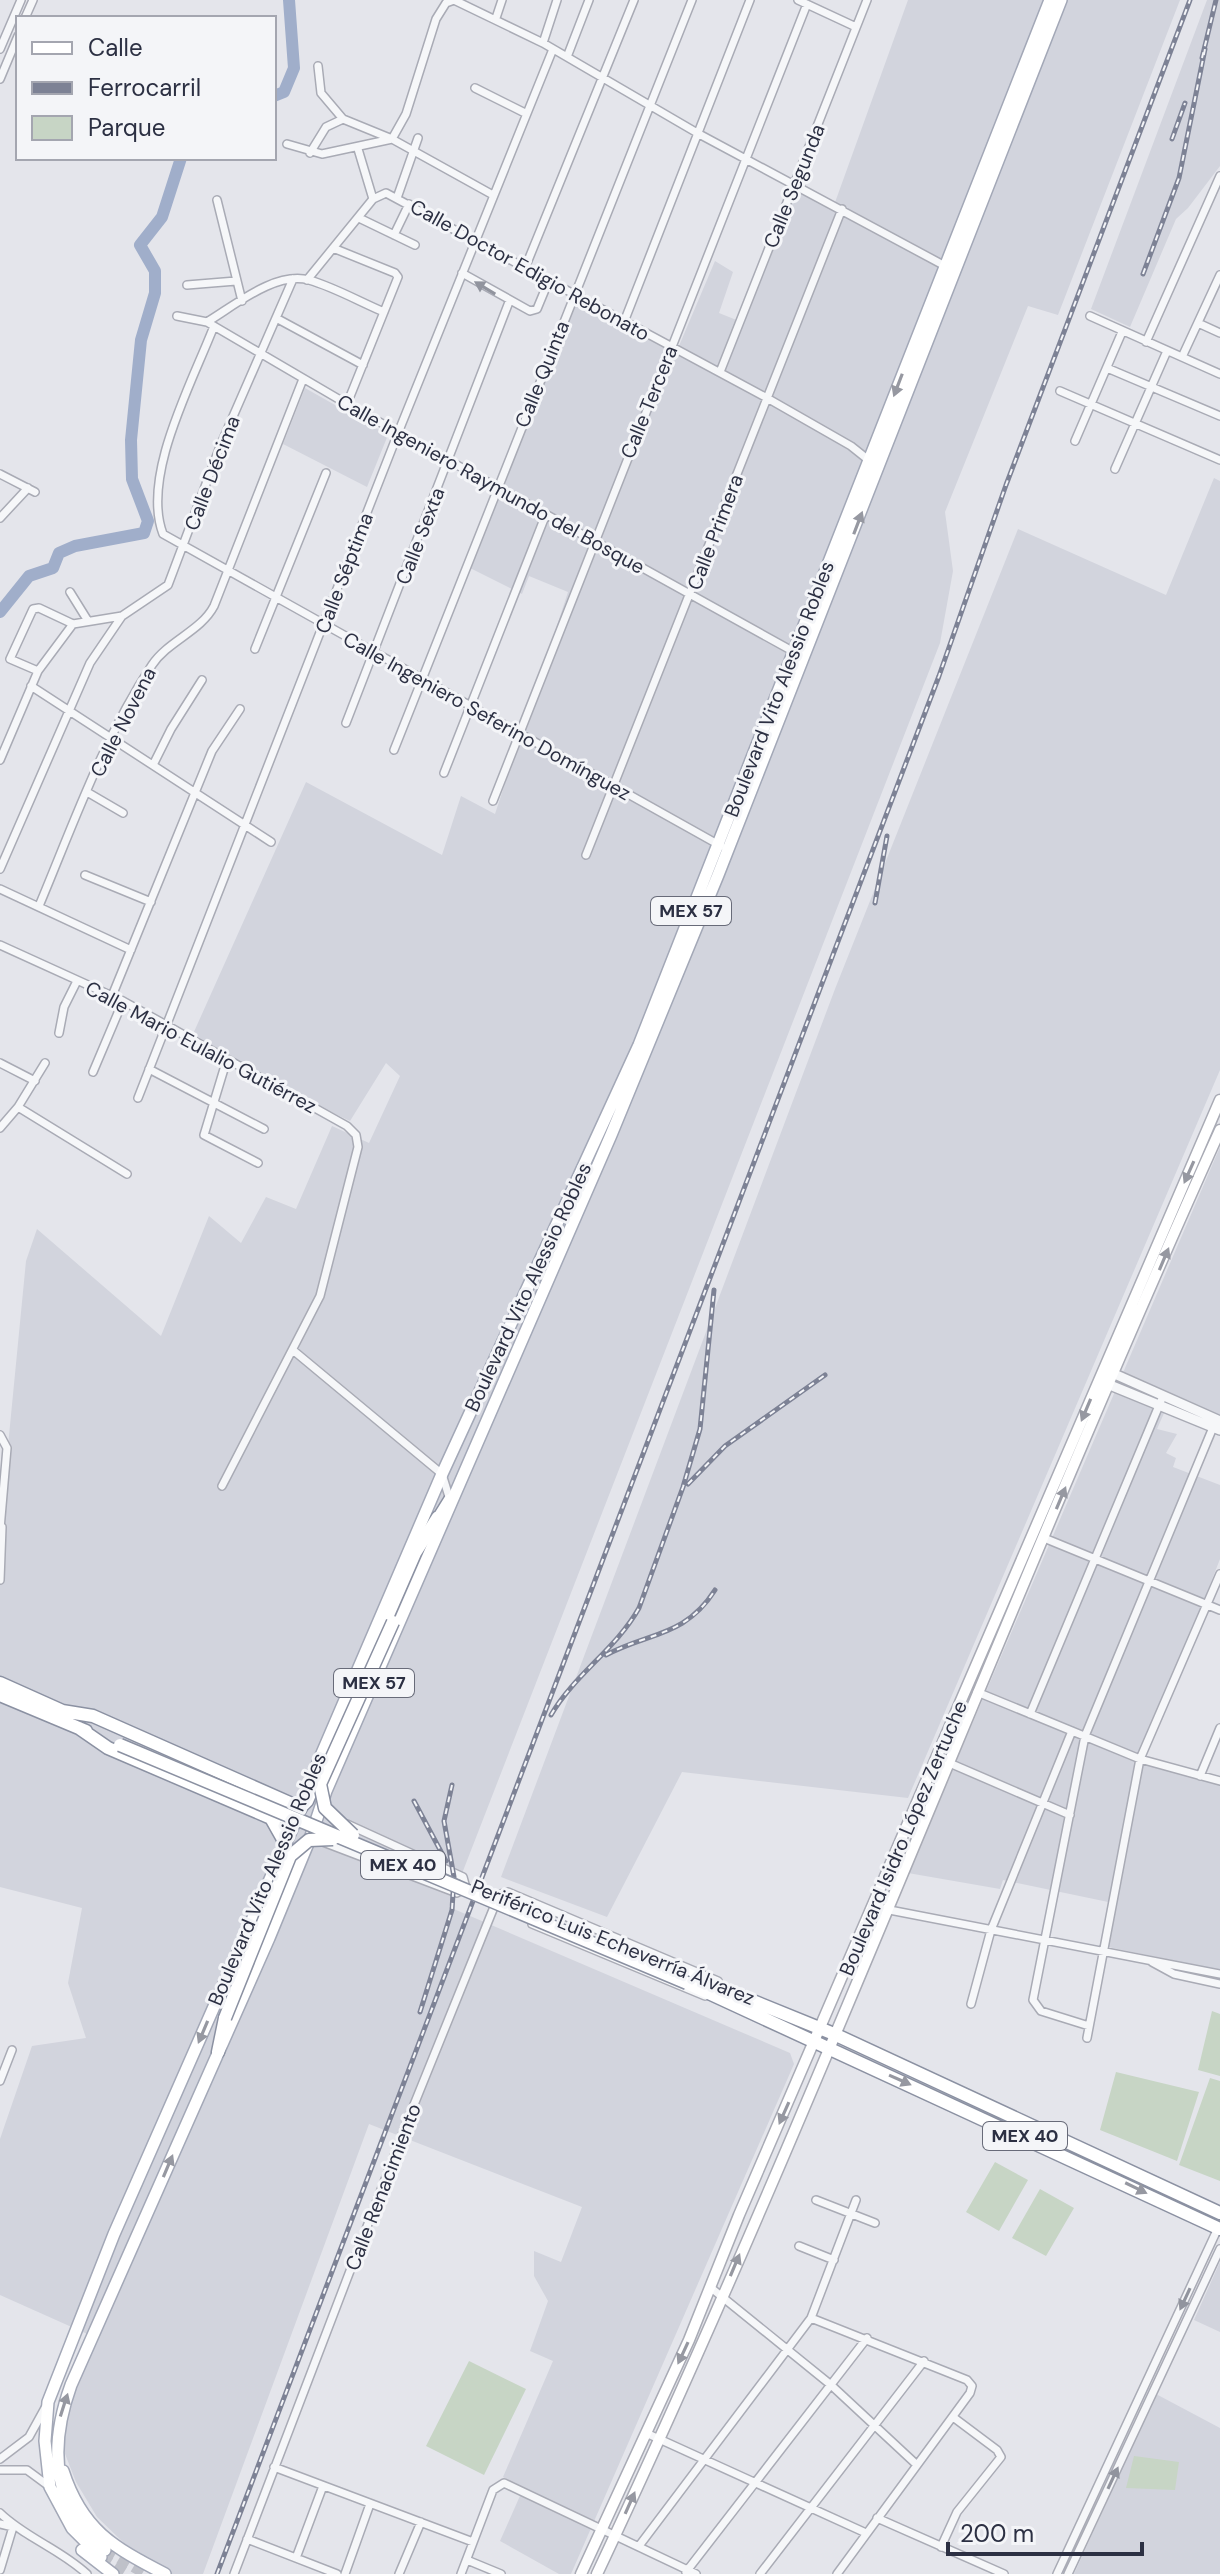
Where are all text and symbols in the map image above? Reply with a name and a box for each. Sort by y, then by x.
legend [16,16,276,160]
text: Calle [88,32,143,63]
text: Ferrocarril [88,72,201,103]
text: Parque [88,112,165,143]
street label: Calle Segunda [757,120,831,252]
street label: Calle Doctor Edigio Rebonato [406,193,654,347]
one-way arrow [474,281,496,295]
street label: Calle Quinta [509,317,575,431]
street label: Calle Tercera [615,342,683,462]
one-way arrow [891,373,904,397]
street label: Calle Ingeniero Raymundo del Bosque [333,388,649,580]
street label: Calle Décima [178,412,246,534]
street label: Calle Primera [681,470,749,594]
street label: Calle Sexta [390,484,450,588]
street label: Calle Séptima [309,509,379,637]
one-way arrow [852,511,864,535]
street label: Boulevard Vito Alessio Robles [718,557,840,821]
street label: Calle Ingeniero Seferino Domínguez [339,626,635,806]
street label: Calle Novena [84,663,162,781]
road number: MEX 57 [651,897,731,925]
street label: Calle Mario Eulalio Gutiérrez [81,975,321,1119]
street label: Boulevard Vito Alessio Robles [459,1158,597,1416]
one-way arrow [1182,1160,1196,1183]
one-way arrow [1158,1247,1171,1271]
one-way arrow [1079,1398,1092,1422]
one-way arrow [1054,1486,1067,1510]
road number: MEX 57 [334,1669,414,1697]
street label: Boulevard Isidro López Zertuche [833,1697,973,1979]
street label: Boulevard Vito Alessio Robles [202,1749,332,2009]
road number: MEX 40 [361,1851,445,1879]
street label: Periférico Luis Echeverría Álvarez [467,1873,759,2011]
one-way arrow [196,2020,209,2044]
one-way arrow [888,2073,912,2086]
street label: Calle Renacimiento [339,2100,427,2274]
one-way arrow [778,2102,791,2125]
road number: MEX 40 [983,2122,1067,2150]
one-way arrow [161,2155,174,2178]
one-way arrow [1124,2181,1148,2195]
one-way arrow [729,2253,742,2277]
one-way arrow [1178,2287,1192,2310]
one-way arrow [676,2341,690,2365]
one-way arrow [59,2392,71,2416]
one-way arrow [1106,2466,1120,2490]
one-way arrow [623,2491,637,2515]
scale bar [948,2506,1142,2556]
text: 200 m [960,2518,1034,2549]

